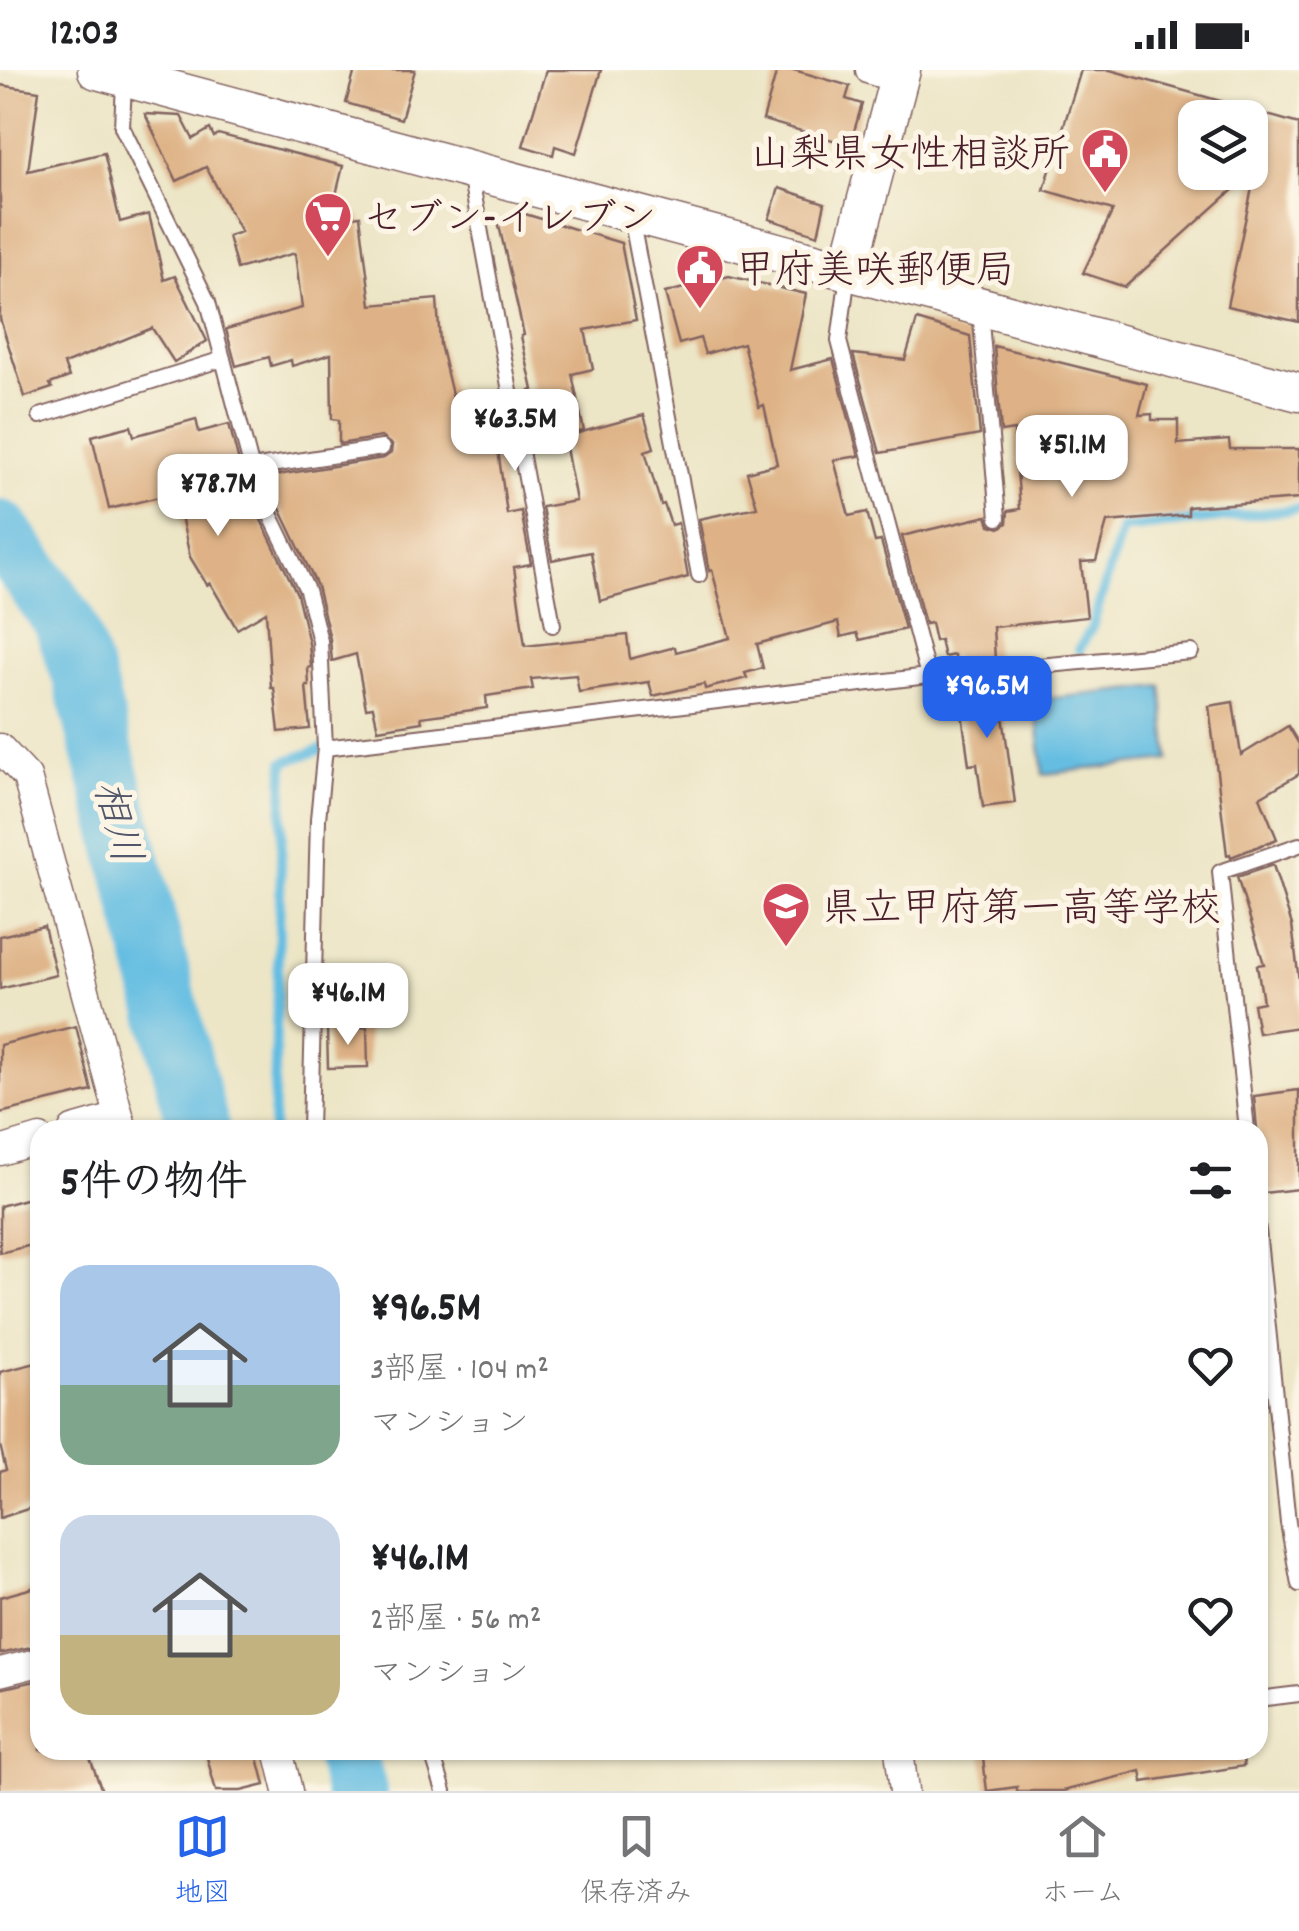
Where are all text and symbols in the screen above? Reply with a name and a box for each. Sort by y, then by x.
text: 12:03 [50,8,119,63]
map controls [1178,100,1268,190]
button: layers [1178,100,1268,190]
public building icon: 山梨県女性相談所 [1079,126,1131,194]
place label: 山梨県女性相談所 [750,130,1070,187]
supermarket icon: セブン-イレブン [302,190,354,258]
place label: セブン-イレブン [363,194,657,251]
public building icon: 甲府美咲郵便局 [674,242,726,310]
place label: 甲府美咲郵便局 [735,246,1015,303]
pin: ¥63.5M [434,389,596,474]
text: ¥63.5M [473,398,557,444]
pin: ¥51.1M [991,415,1153,500]
text: ¥51.1M [1038,424,1106,470]
pin: ¥78.7M [137,454,299,539]
text: ¥78.7M [180,463,256,509]
pin: ¥96.5M [906,656,1068,741]
text: ¥96.5M [945,665,1029,711]
water label: 相川 [74,775,152,871]
school or university icon: 県立甲府第一高等学校 [760,880,812,948]
place label: 県立甲府第一高等学校 [821,884,1221,941]
pin: ¥46.1M [267,963,429,1048]
text: ¥46.1M [310,972,386,1018]
icon: filters [1183,1153,1238,1208]
text: 5件の物件 [60,1156,247,1216]
text: ¥96.5M [370,1281,481,1341]
icon: home [140,1305,260,1425]
icon: heart [1183,1338,1238,1393]
text: 3部屋 · 104 m² [370,1349,549,1395]
text: マンション [370,1403,529,1449]
text: ¥46.1M [370,1531,469,1591]
icon: home [140,1555,260,1675]
icon: heart [1183,1588,1238,1643]
text: 2部屋 · 56 m² [370,1599,541,1645]
text: マンション [370,1653,529,1699]
tab: 地図 [175,1809,231,1916]
tab: 保存済み [580,1809,692,1916]
tab: ホーム [1041,1809,1124,1916]

